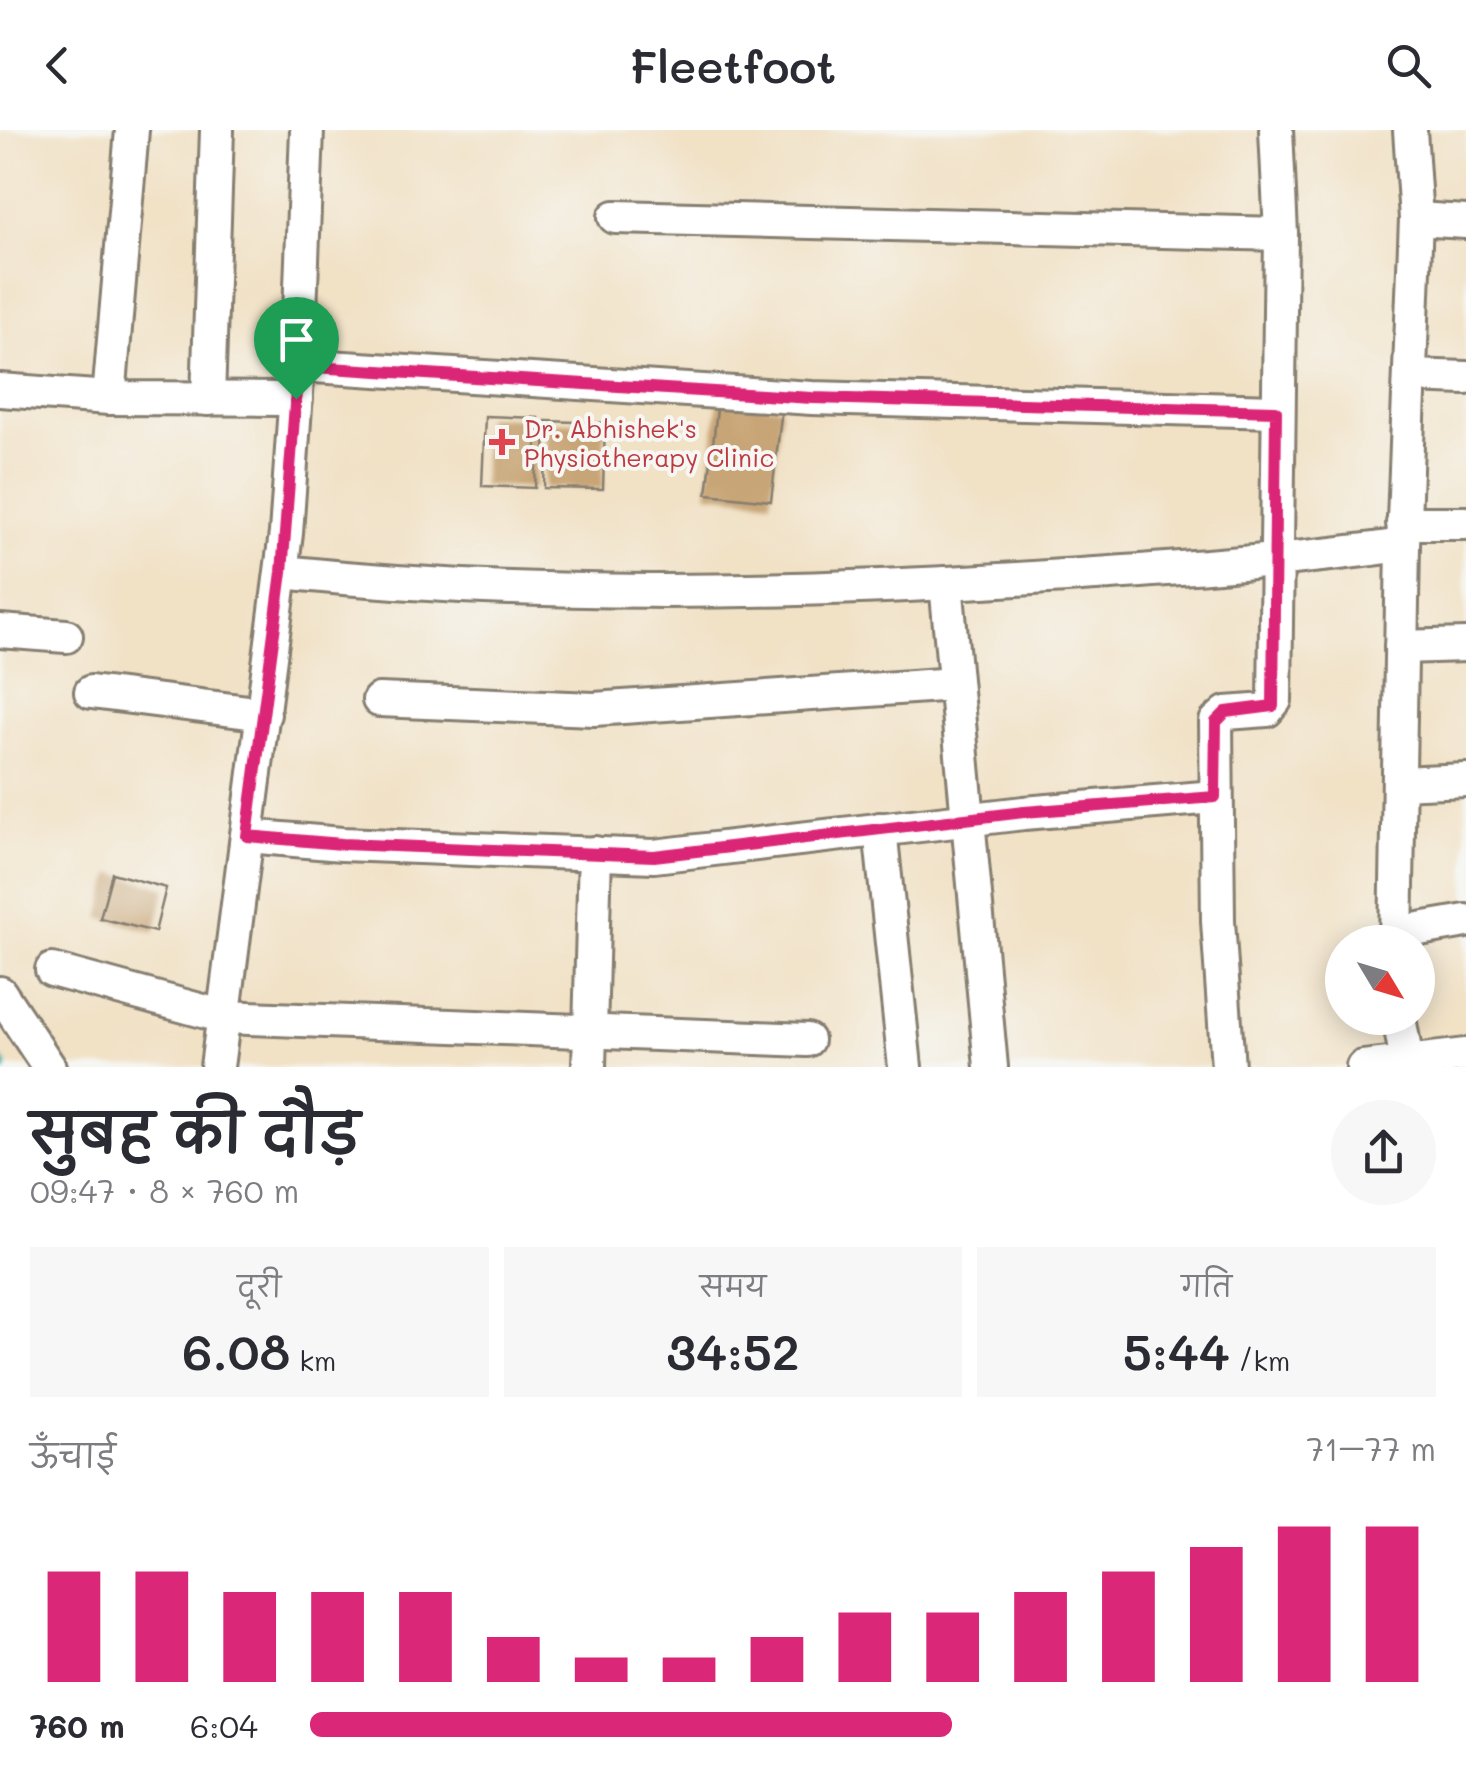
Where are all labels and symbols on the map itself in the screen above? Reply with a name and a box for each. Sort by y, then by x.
pin [254,297,339,400]
place label: Dr. Abhishek's Physiotherapy Clinic [524,412,774,474]
marker: Dr. Abhishek's Physiotherapy Clinic [489,429,515,455]
north arrow [1325,925,1435,1035]

